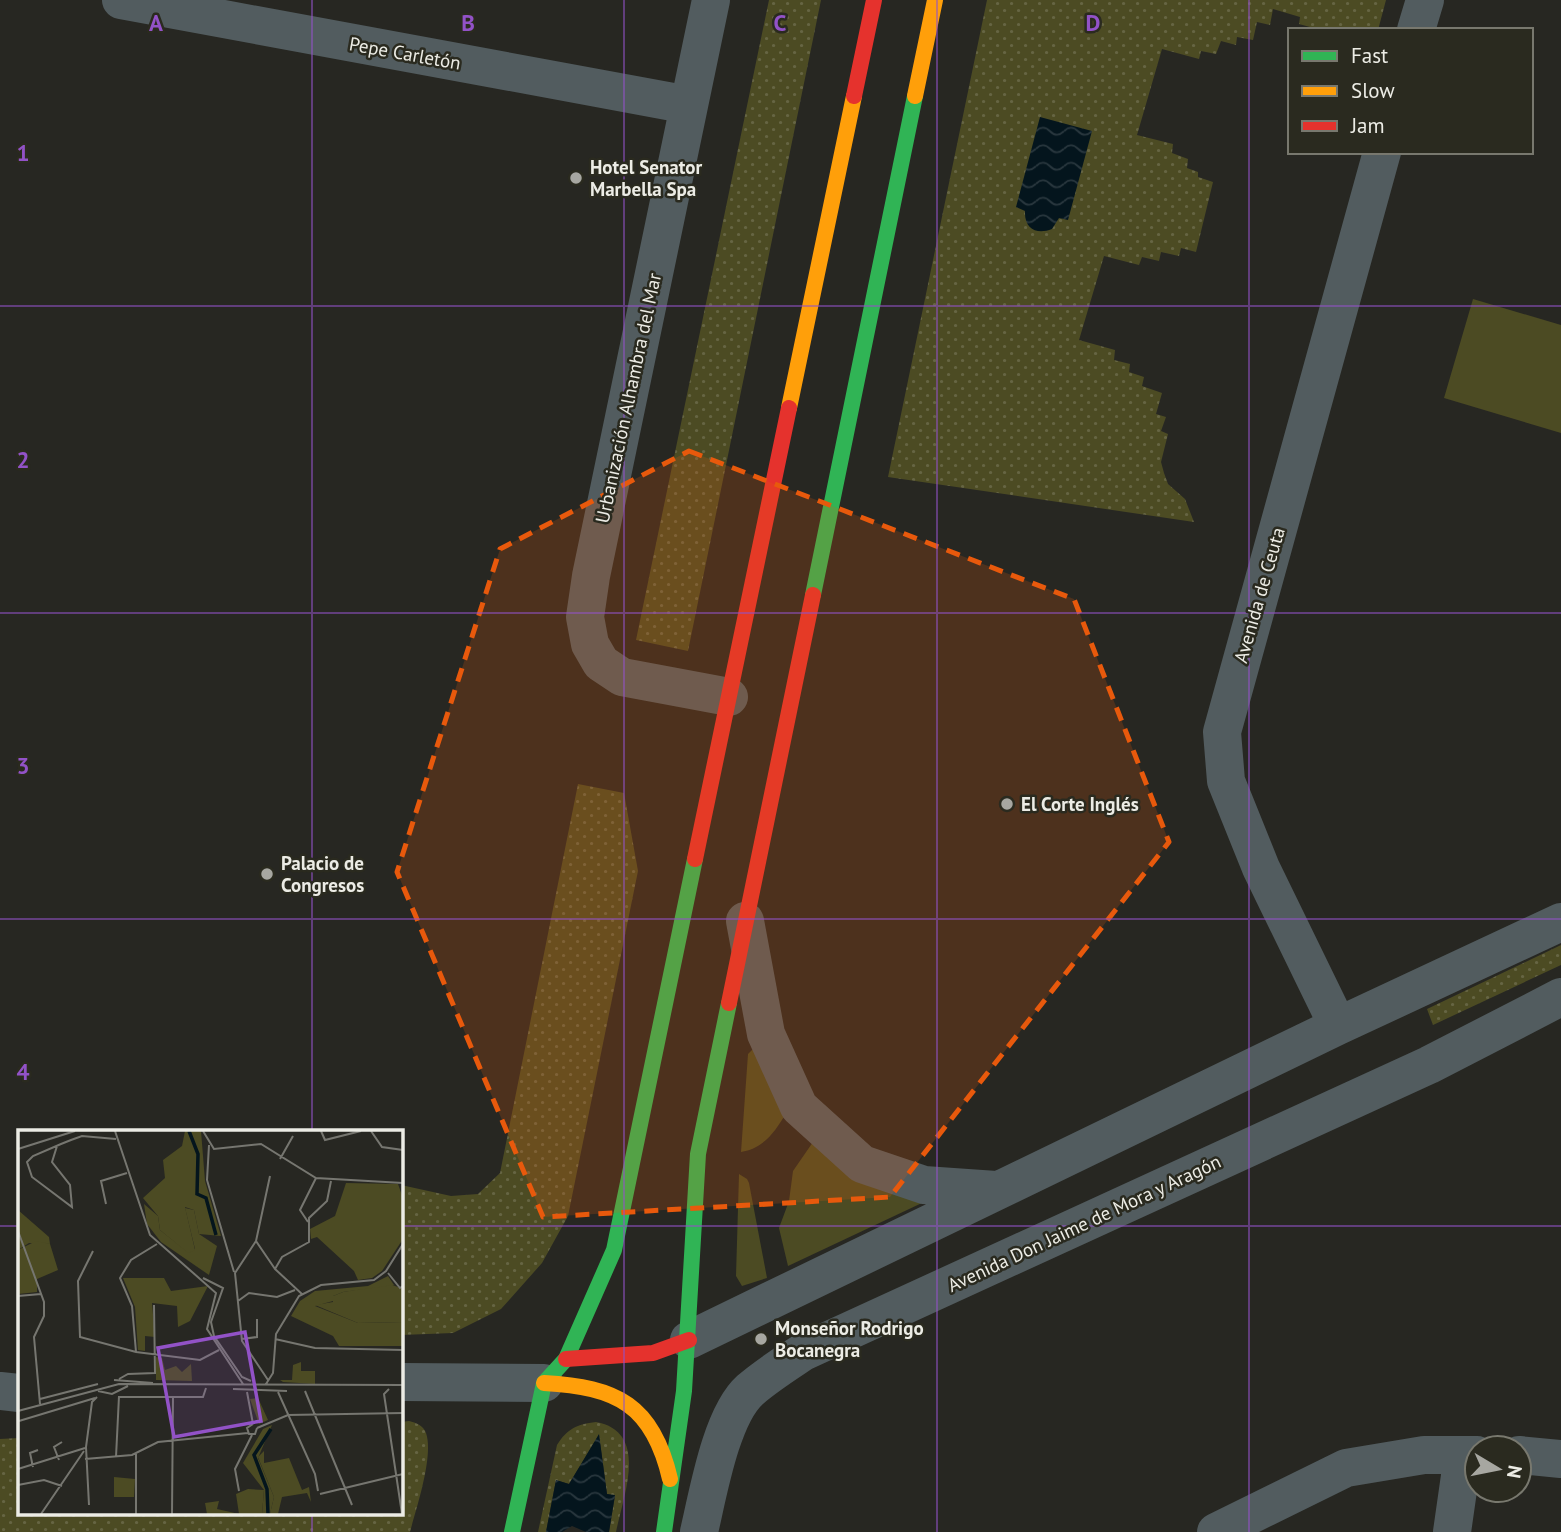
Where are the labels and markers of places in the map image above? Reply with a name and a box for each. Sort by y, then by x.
place label: Hotel Senator Marbella Spa [590,155,702,201]
marker: Hotel Senator Marbella Spa [568,170,584,186]
place label: El Corte Inglés [1021,792,1139,816]
marker: El Corte Inglés [999,796,1015,812]
place label: Palacio de Congresos [281,851,364,897]
marker: Palacio de Congresos [259,866,275,882]
place label: Monseñor Rodrigo Bocanegra [775,1316,924,1362]
marker: Monseñor Rodrigo Bocanegra [753,1331,769,1347]

